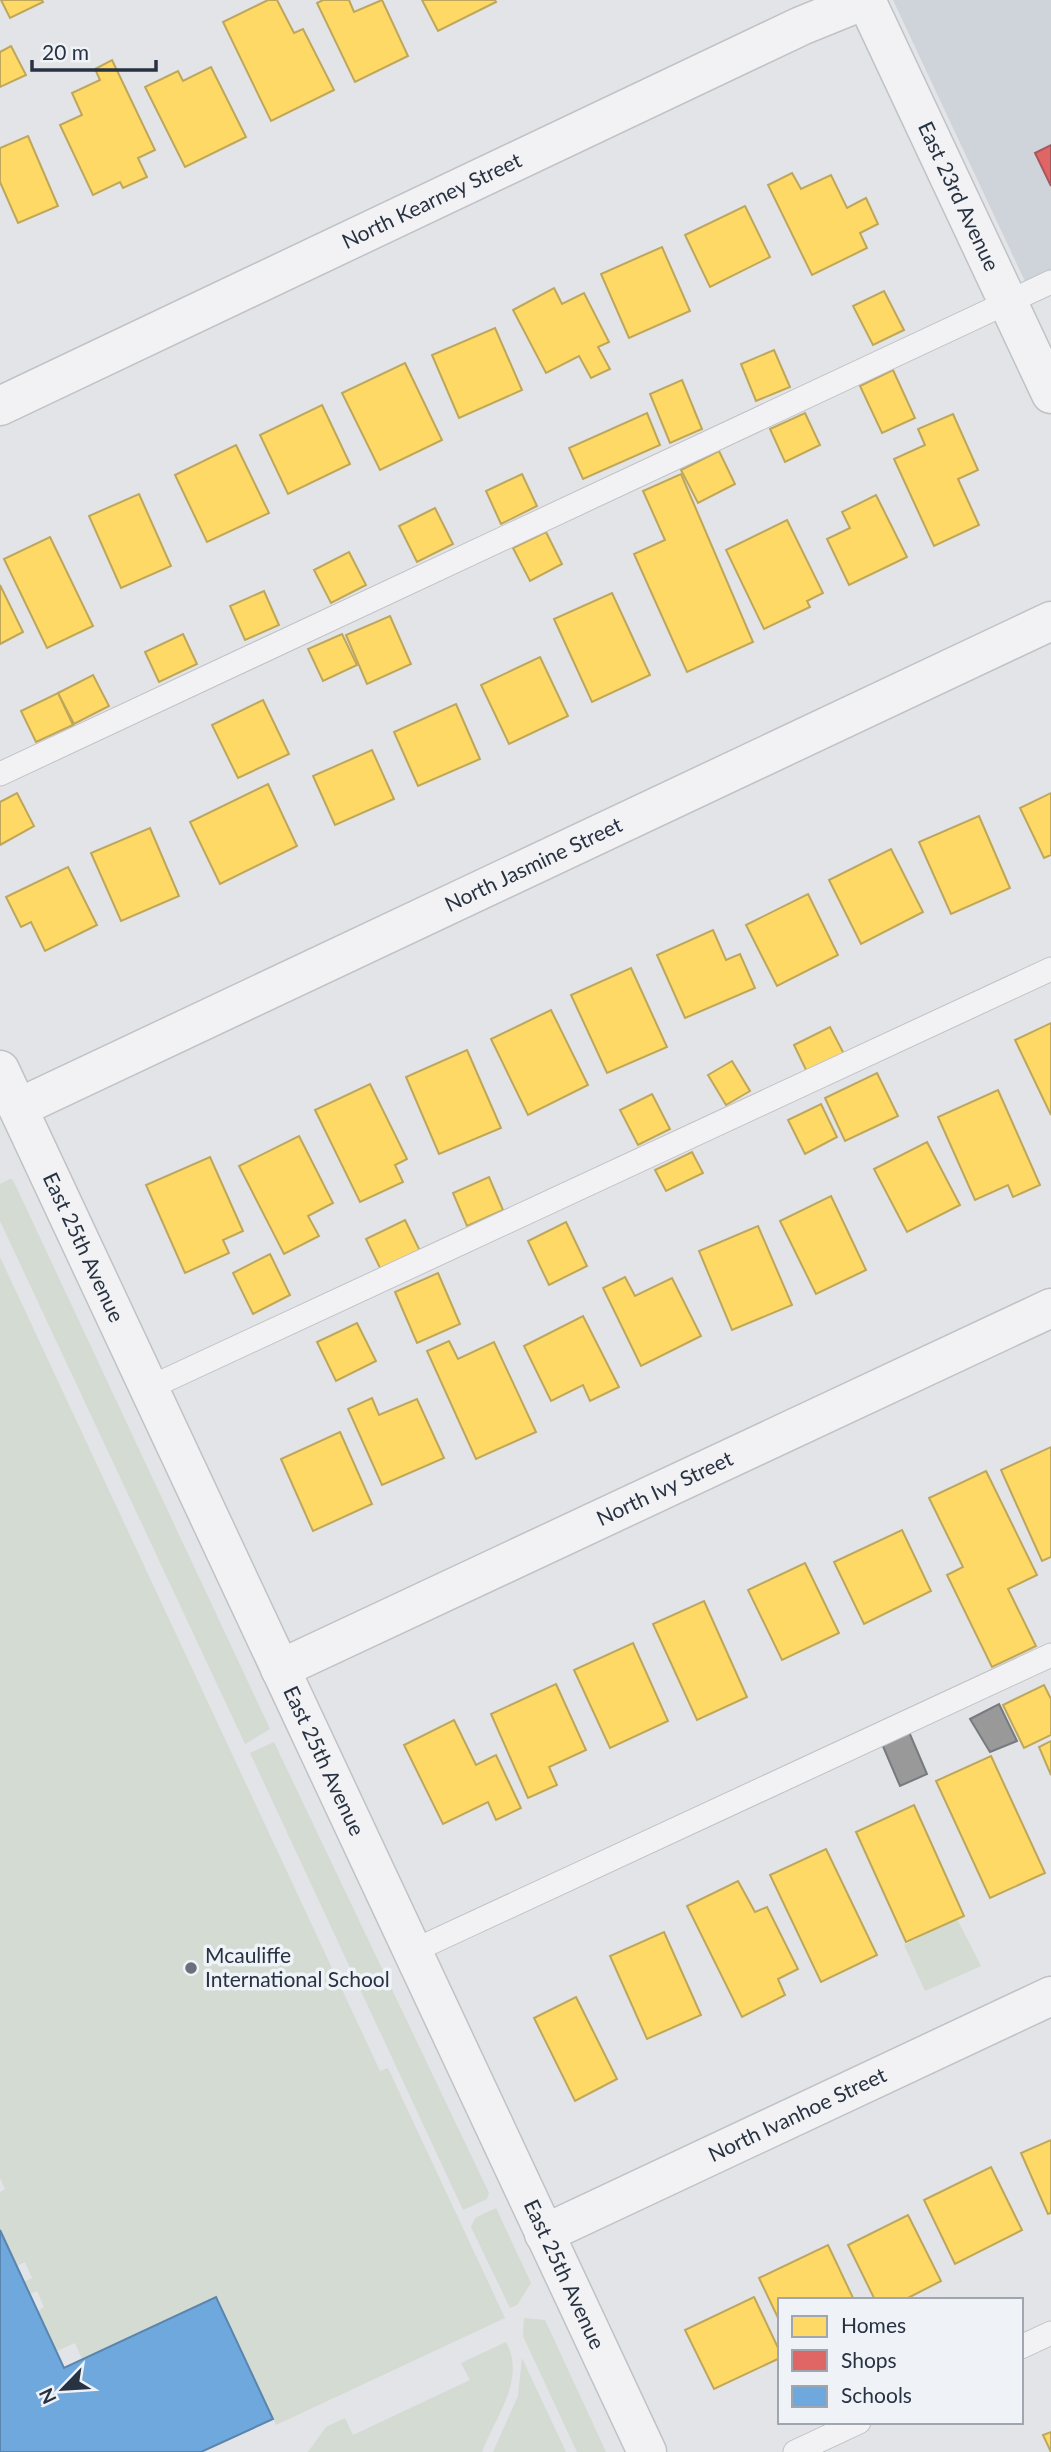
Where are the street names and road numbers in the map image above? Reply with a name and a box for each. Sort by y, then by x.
street label: East 23rd Avenue [914,117,1005,274]
street label: North Kearney Street [337,146,525,253]
street label: North Jasmine Street [440,811,626,916]
street label: East 25th Avenue [39,1168,130,1326]
street label: North Ivy Street [592,1445,737,1530]
street label: East 25th Avenue [279,1682,371,1839]
street label: North Ivanhoe Street [704,2061,890,2166]
street label: East 25th Avenue [520,2195,611,2353]

